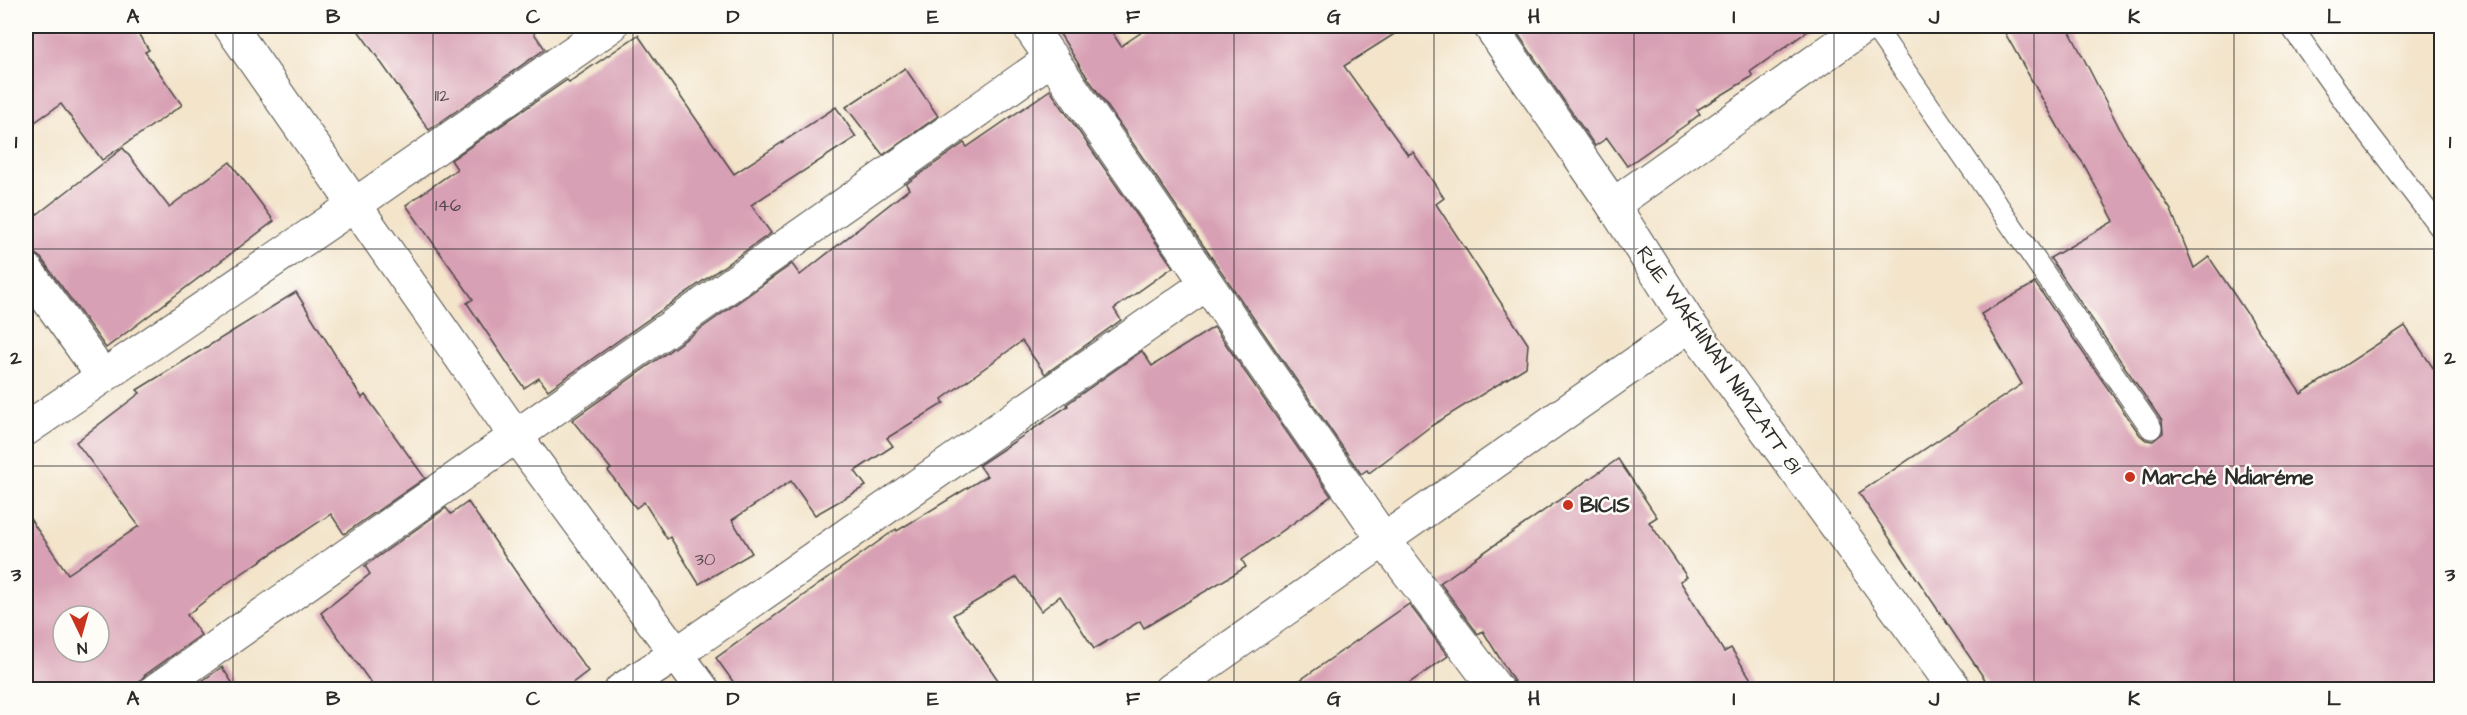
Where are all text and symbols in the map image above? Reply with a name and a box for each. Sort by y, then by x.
text: A [127,3,140,31]
text: B [326,3,341,31]
text: C [526,3,541,31]
text: D [727,3,740,31]
text: E [927,3,939,31]
text: F [1126,3,1141,31]
text: G [1327,3,1341,31]
text: H [1528,3,1540,31]
text: I [1732,3,1736,31]
text: J [1928,3,1940,31]
text: K [2128,3,2141,31]
text: L [2327,3,2341,31]
house number: 112 [435,83,450,108]
text: 1 [15,128,18,156]
text: 1 [2449,128,2452,156]
house number: 146 [435,193,461,218]
street label: RUE WAKHINAN NIMZATT 81 [1629,240,1809,480]
text: 2 [9,344,22,372]
text: 2 [2443,344,2456,372]
place label: Marché Ndiaréme [2142,463,2314,492]
marker: Marché Ndiaréme [2123,470,2137,484]
place label: BICIS [1580,491,1630,520]
marker: BICIS [1561,498,1575,512]
house number: 30 [695,547,715,572]
text: 3 [10,561,22,589]
text: 3 [2444,561,2456,589]
north arrow [51,604,111,664]
text: N [76,637,88,659]
text: A [127,685,140,713]
text: B [326,685,341,713]
text: C [526,685,541,713]
text: D [727,685,740,713]
text: E [927,685,939,713]
text: F [1126,685,1141,713]
text: G [1327,685,1341,713]
text: H [1528,685,1540,713]
text: I [1732,685,1736,713]
text: J [1928,685,1940,713]
text: K [2128,685,2141,713]
text: L [2327,685,2341,713]

